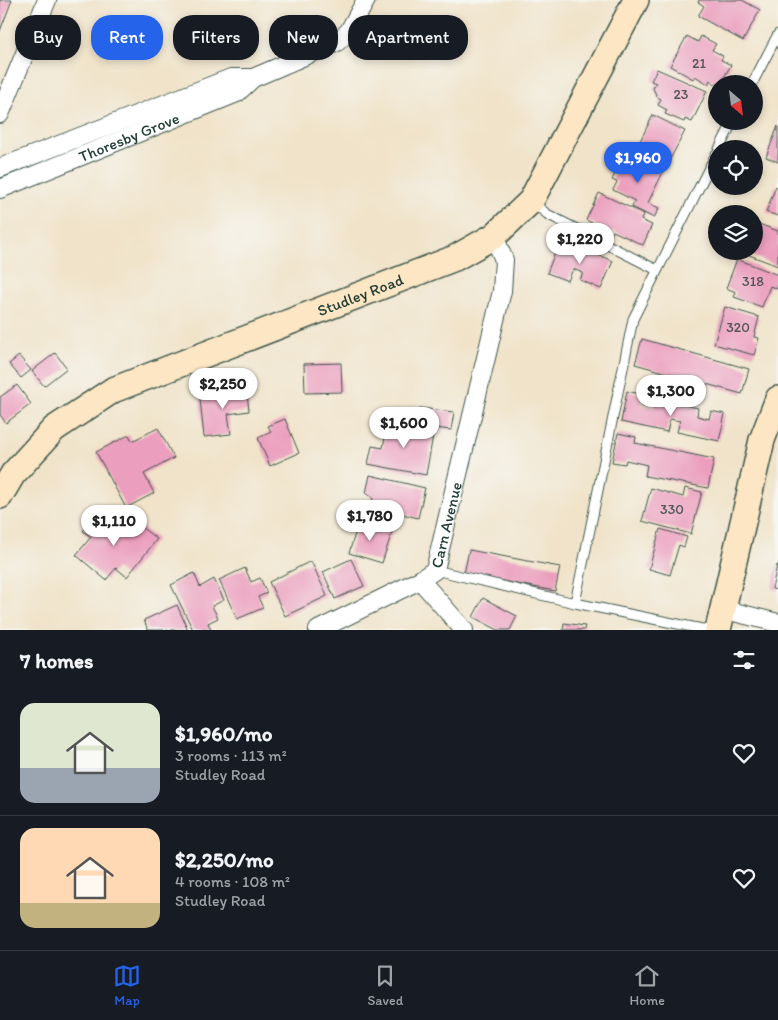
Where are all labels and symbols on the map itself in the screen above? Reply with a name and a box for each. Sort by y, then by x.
house number: 21 [692,55,706,72]
north arrow [708,75,762,130]
house number: 23 [674,86,689,103]
street label: Thoresby Grove [76,108,182,166]
pin: $1,960 [597,142,679,184]
pin: $1,220 [539,222,621,265]
street label: Studley Road [315,270,406,320]
house number: 318 [742,273,764,290]
house number: 320 [726,319,750,336]
pin: $2,250 [182,368,264,410]
pin: $1,300 [630,374,712,417]
pin: $1,600 [363,406,445,449]
street label: Carn Avenue [427,480,466,570]
pin: $1,780 [329,500,411,542]
house number: 330 [660,501,684,518]
pin: $1,110 [73,504,155,547]

